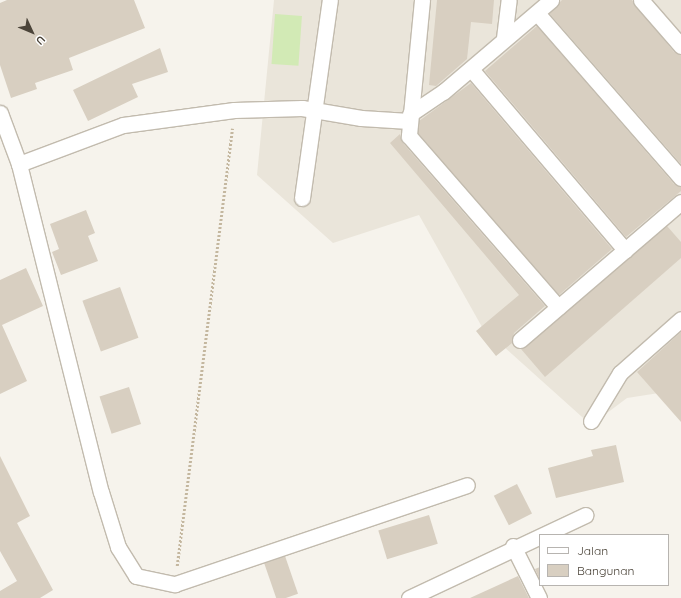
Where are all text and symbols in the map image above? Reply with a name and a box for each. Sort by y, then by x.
north arrow [12,12,52,52]
text: U [33,33,48,48]
legend [539,534,669,586]
text: Jalan [577,543,608,558]
text: Bangunan [577,563,634,578]

